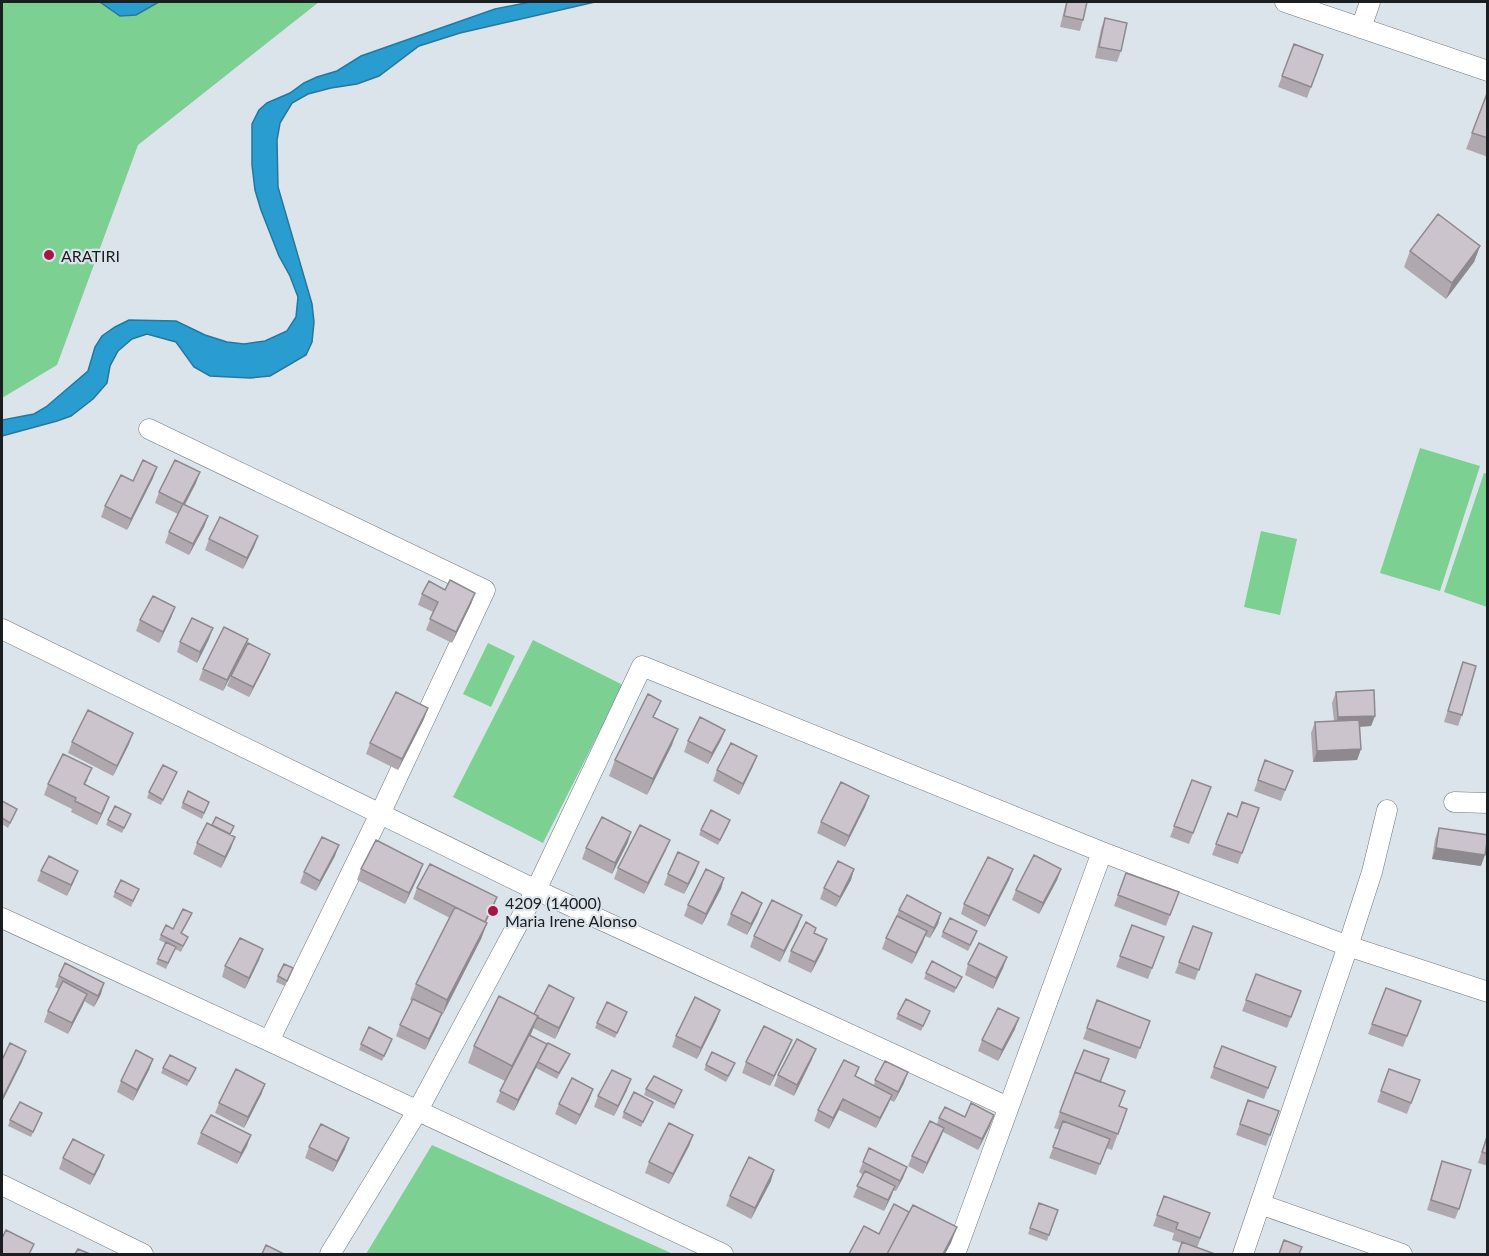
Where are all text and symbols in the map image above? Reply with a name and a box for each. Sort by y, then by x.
place label: ARATIRI [61,246,120,265]
marker: ARATIRI [42,248,56,262]
place label: 4209 (14000) Maria Irene Alonso [505,893,637,930]
marker: 4209 (14000) Maria Irene Alonso [486,904,500,918]

